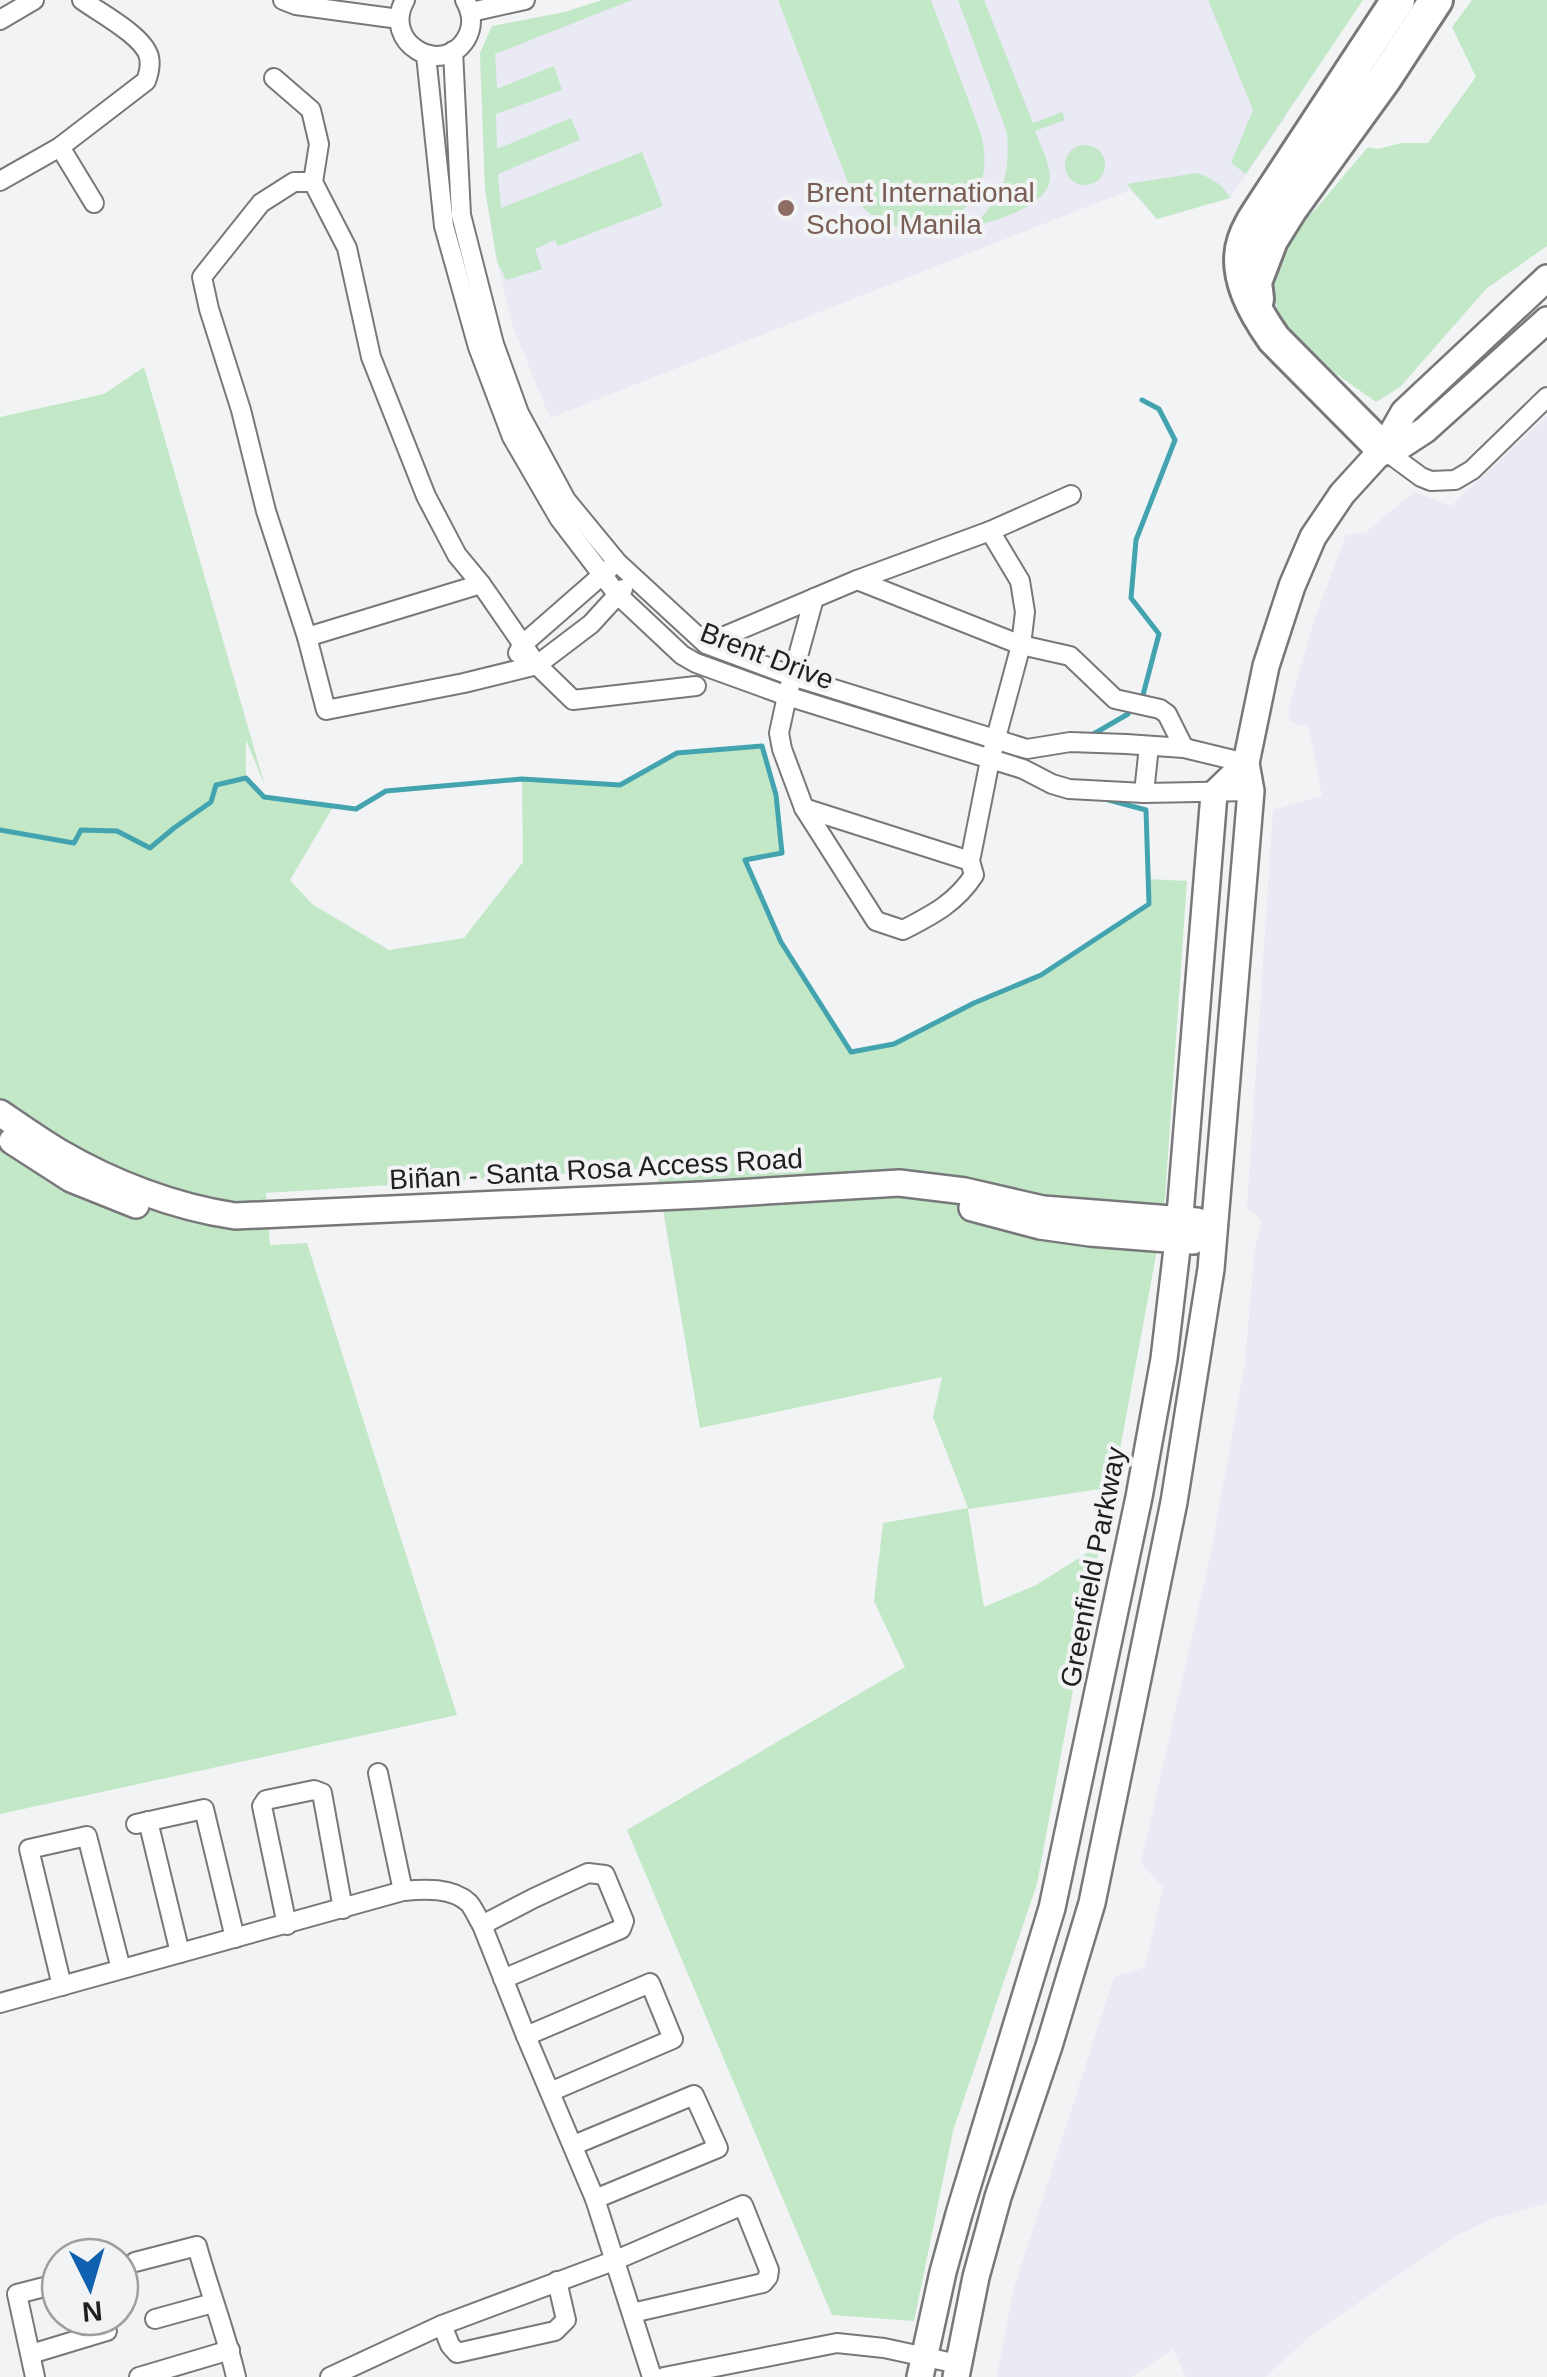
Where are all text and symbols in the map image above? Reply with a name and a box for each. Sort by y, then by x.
place label: Brent International School Manila [806,177,1035,240]
marker: Brent International School Manila [775,197,797,219]
street label: Brent Drive [696,616,838,696]
street label: Biñan - Santa Rosa Access Road [388,1143,804,1195]
street label: Greenfield Parkway [1054,1444,1132,1690]
north arrow [40,2237,140,2337]
text: N [81,2295,104,2328]

